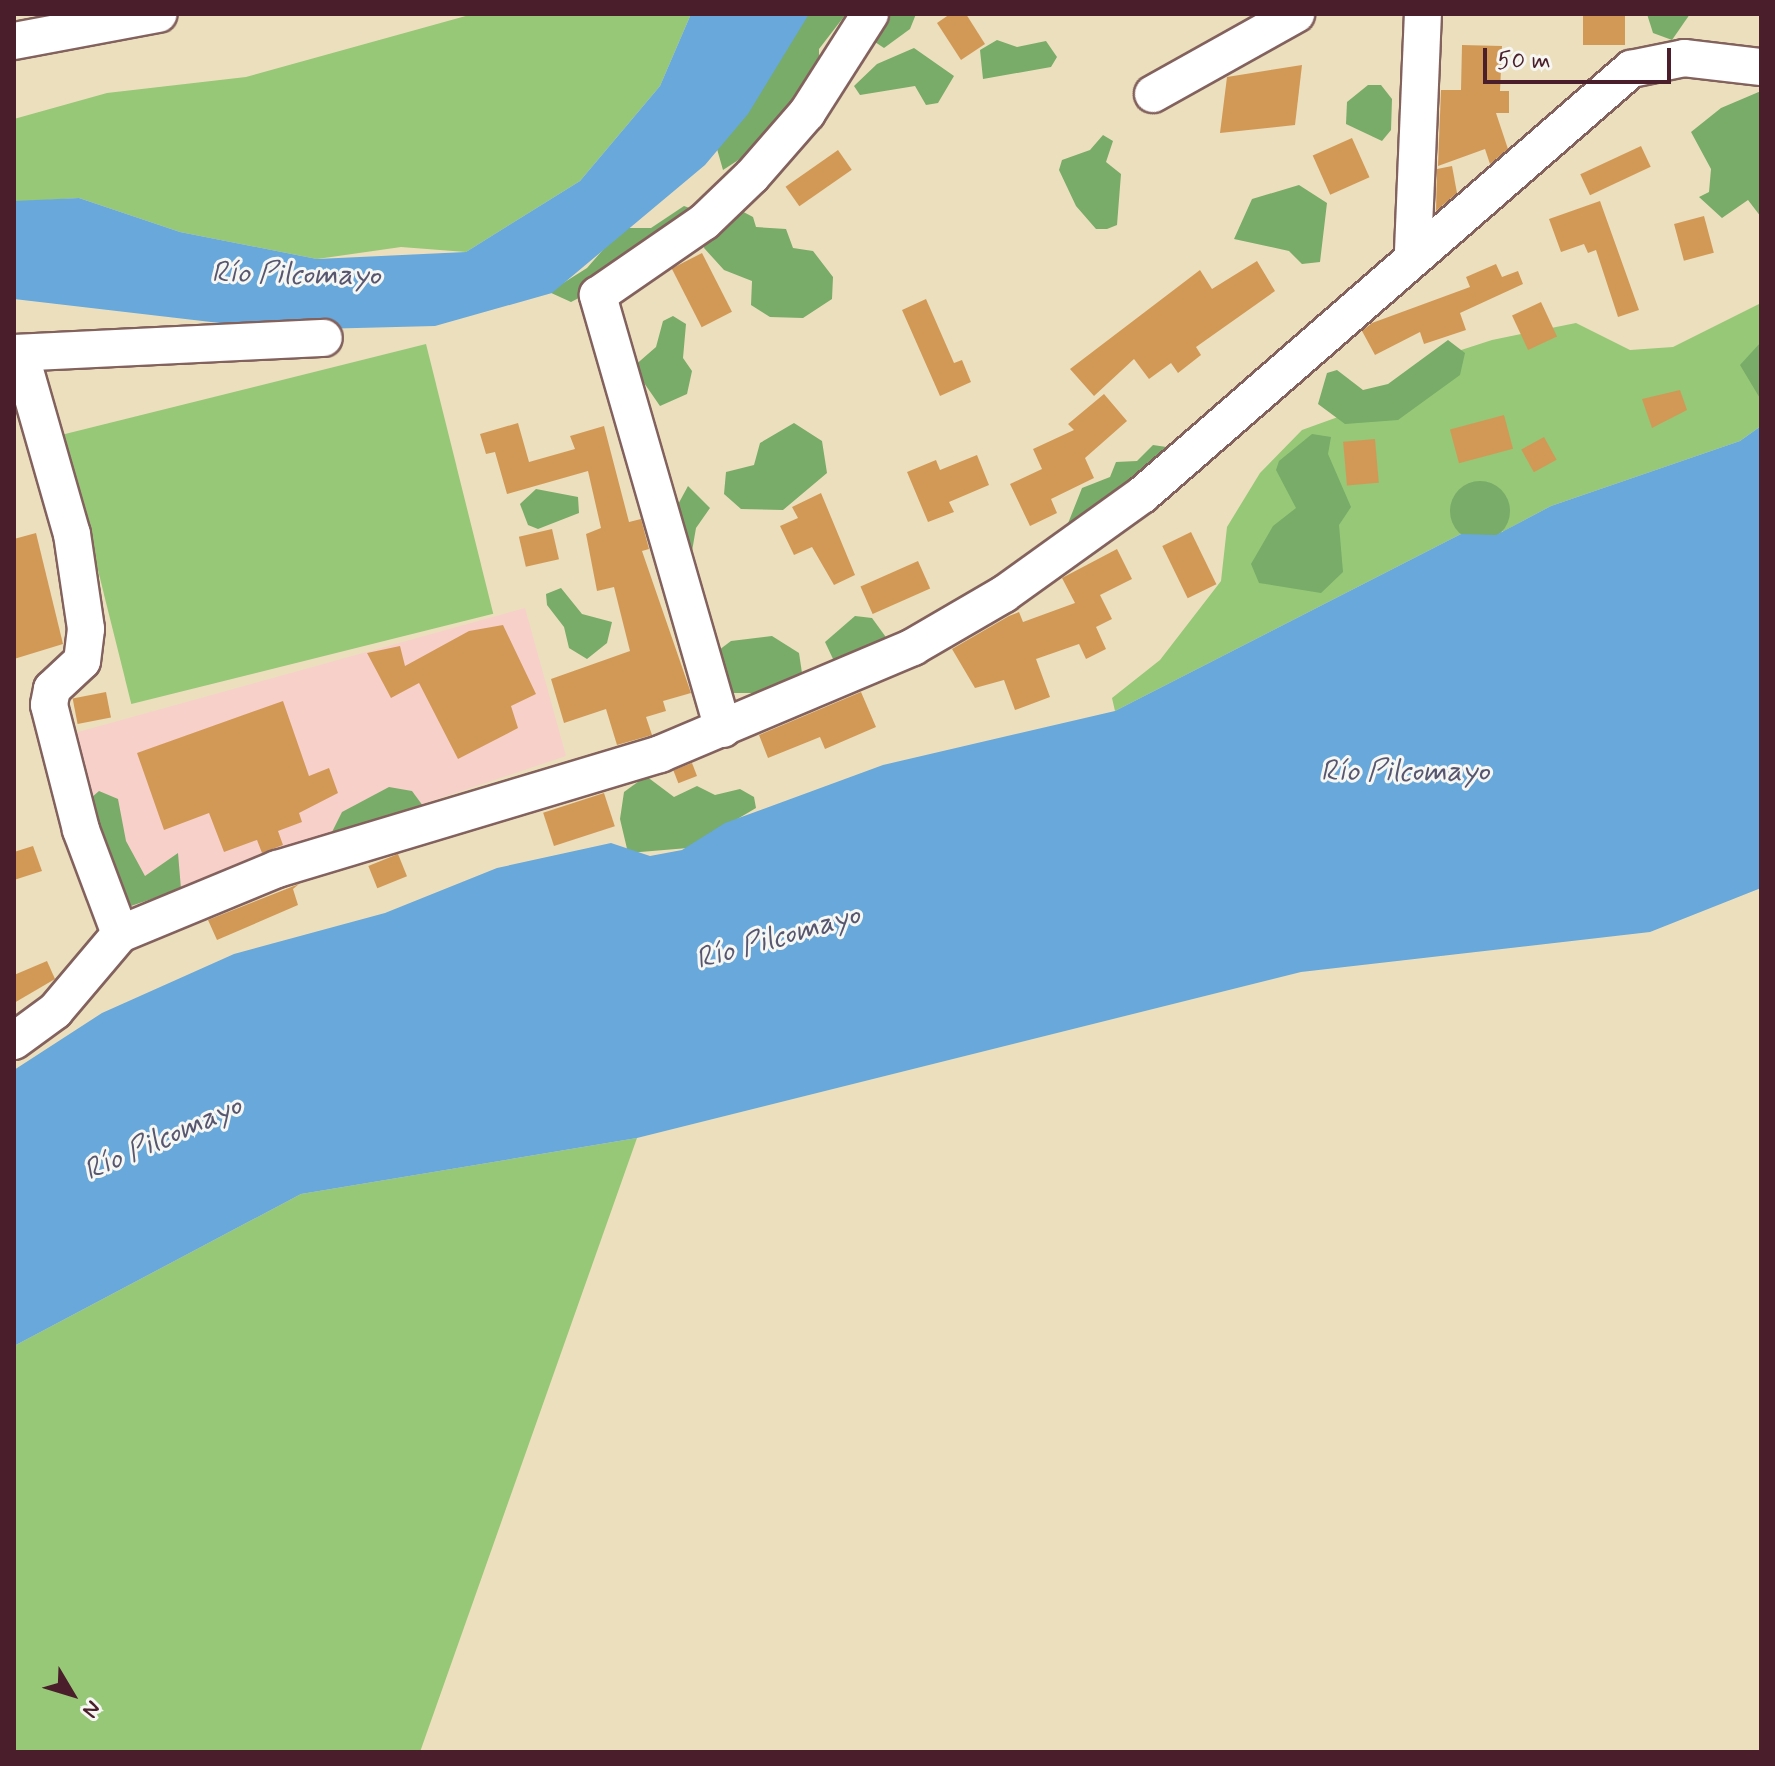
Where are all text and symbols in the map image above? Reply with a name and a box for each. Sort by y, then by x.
scale bar [1487,32,1675,82]
text: 50 m [1497,46,1551,77]
water label: Río Pilcomayo [210,256,382,294]
water label: Río Pilcomayo [1319,754,1491,790]
water label: Río Pilcomayo [691,897,865,979]
water label: Río Pilcomayo [77,1088,249,1190]
north arrow [32,1654,112,1734]
text: N [75,1694,106,1723]

